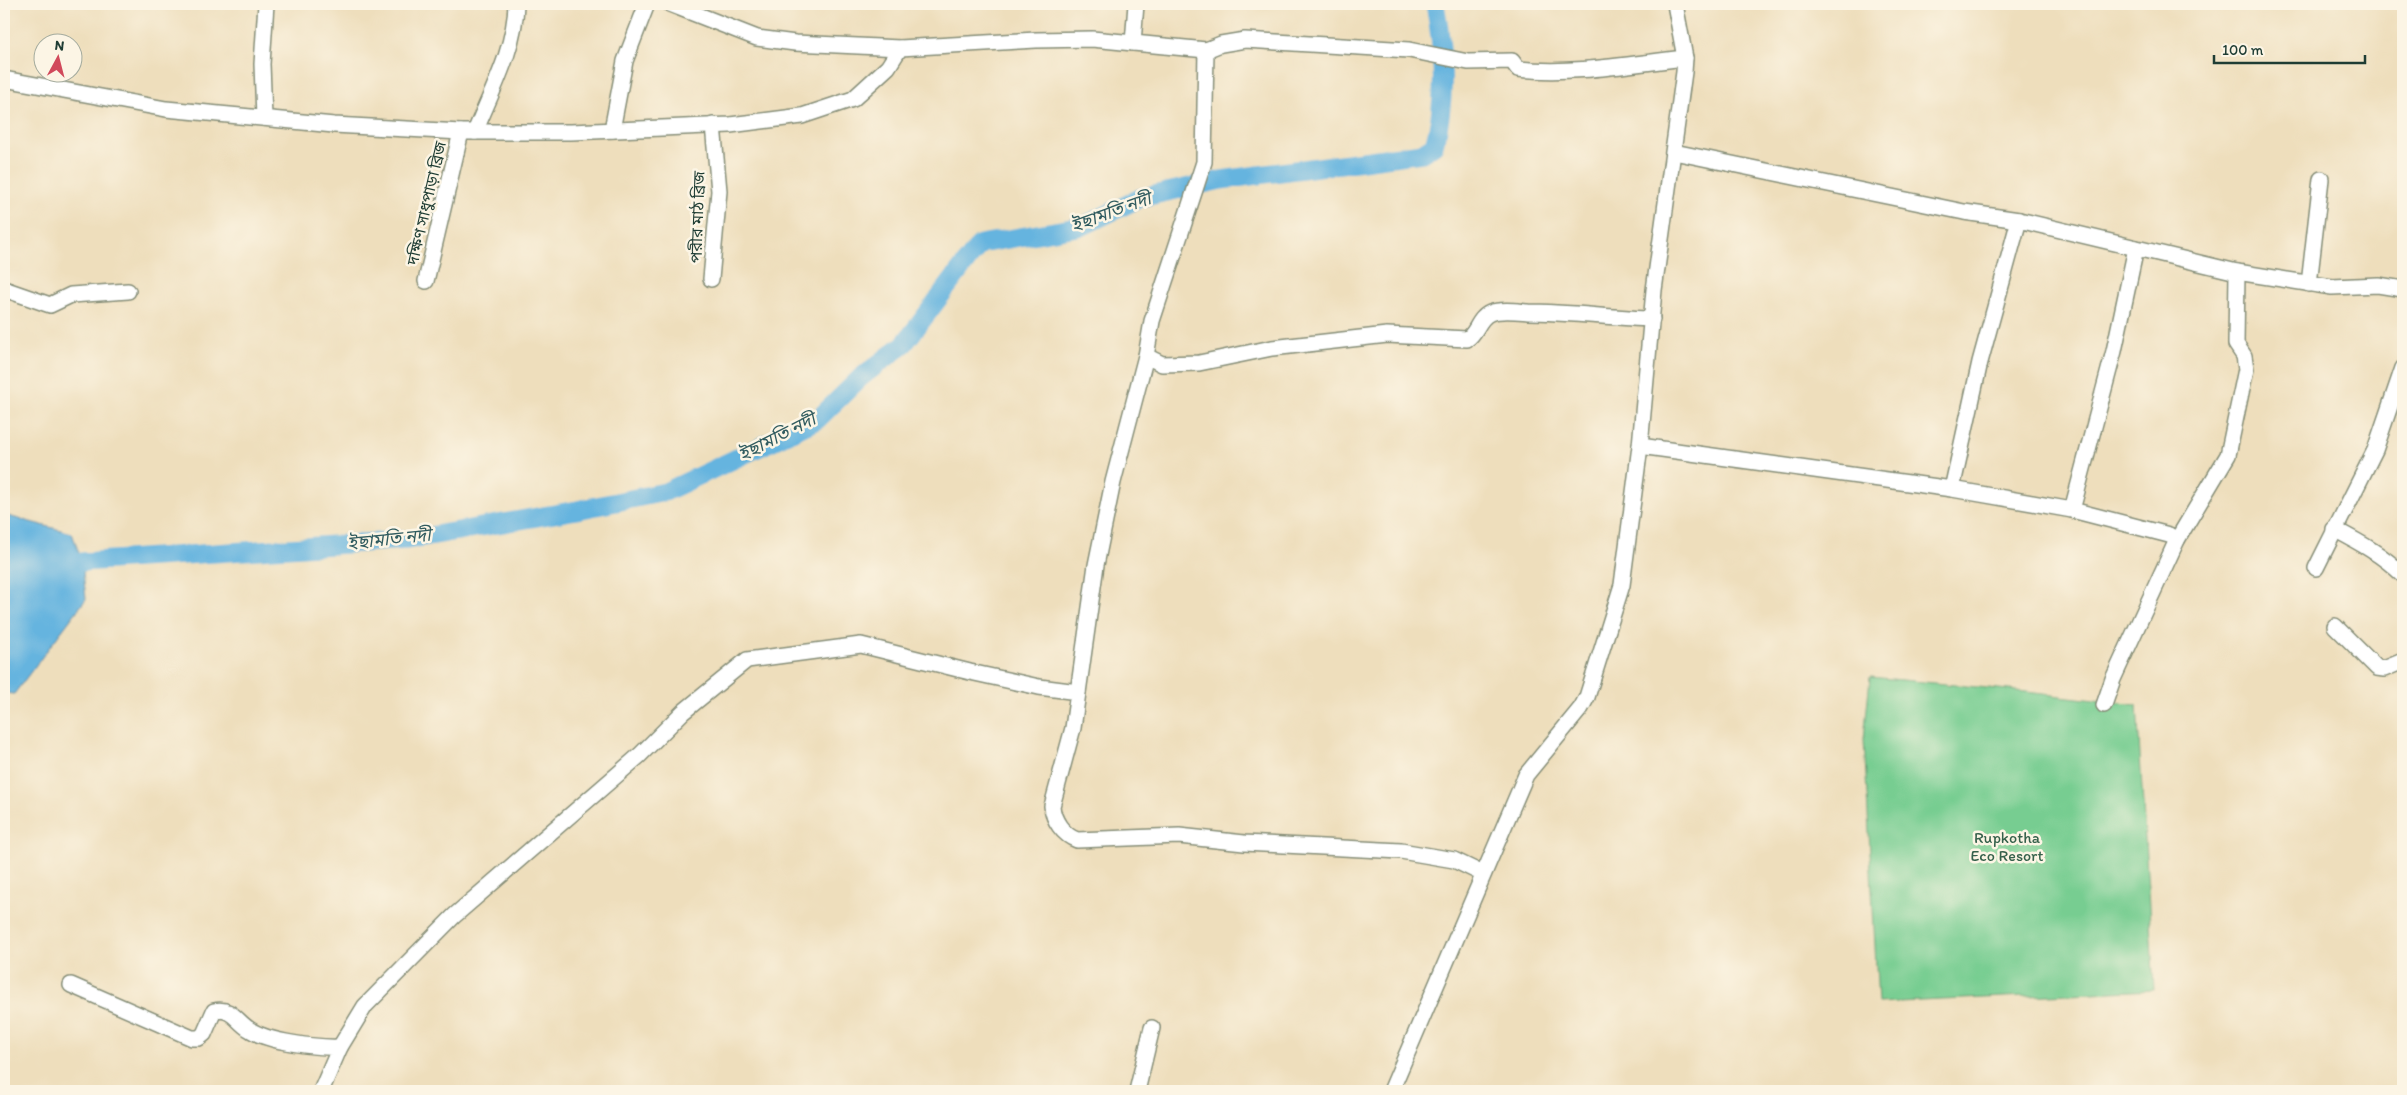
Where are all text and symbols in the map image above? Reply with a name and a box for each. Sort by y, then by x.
north arrow [32,32,82,82]
scale bar [2214,32,2366,64]
text: N [54,37,65,55]
text: 100 m [2222,41,2264,59]
street label: দক্ষিণ সাধুপাড়া ব্রিজ [403,139,450,268]
street label: পরীর মাঠ ব্রিজ [686,170,709,263]
water label: ইছামতি নদী [1068,186,1157,237]
water label: ইছামতি নদী [735,407,822,466]
water label: ইছামতি নদী [346,523,435,554]
park label: Rupkotha Eco Resort [1970,828,2044,865]

